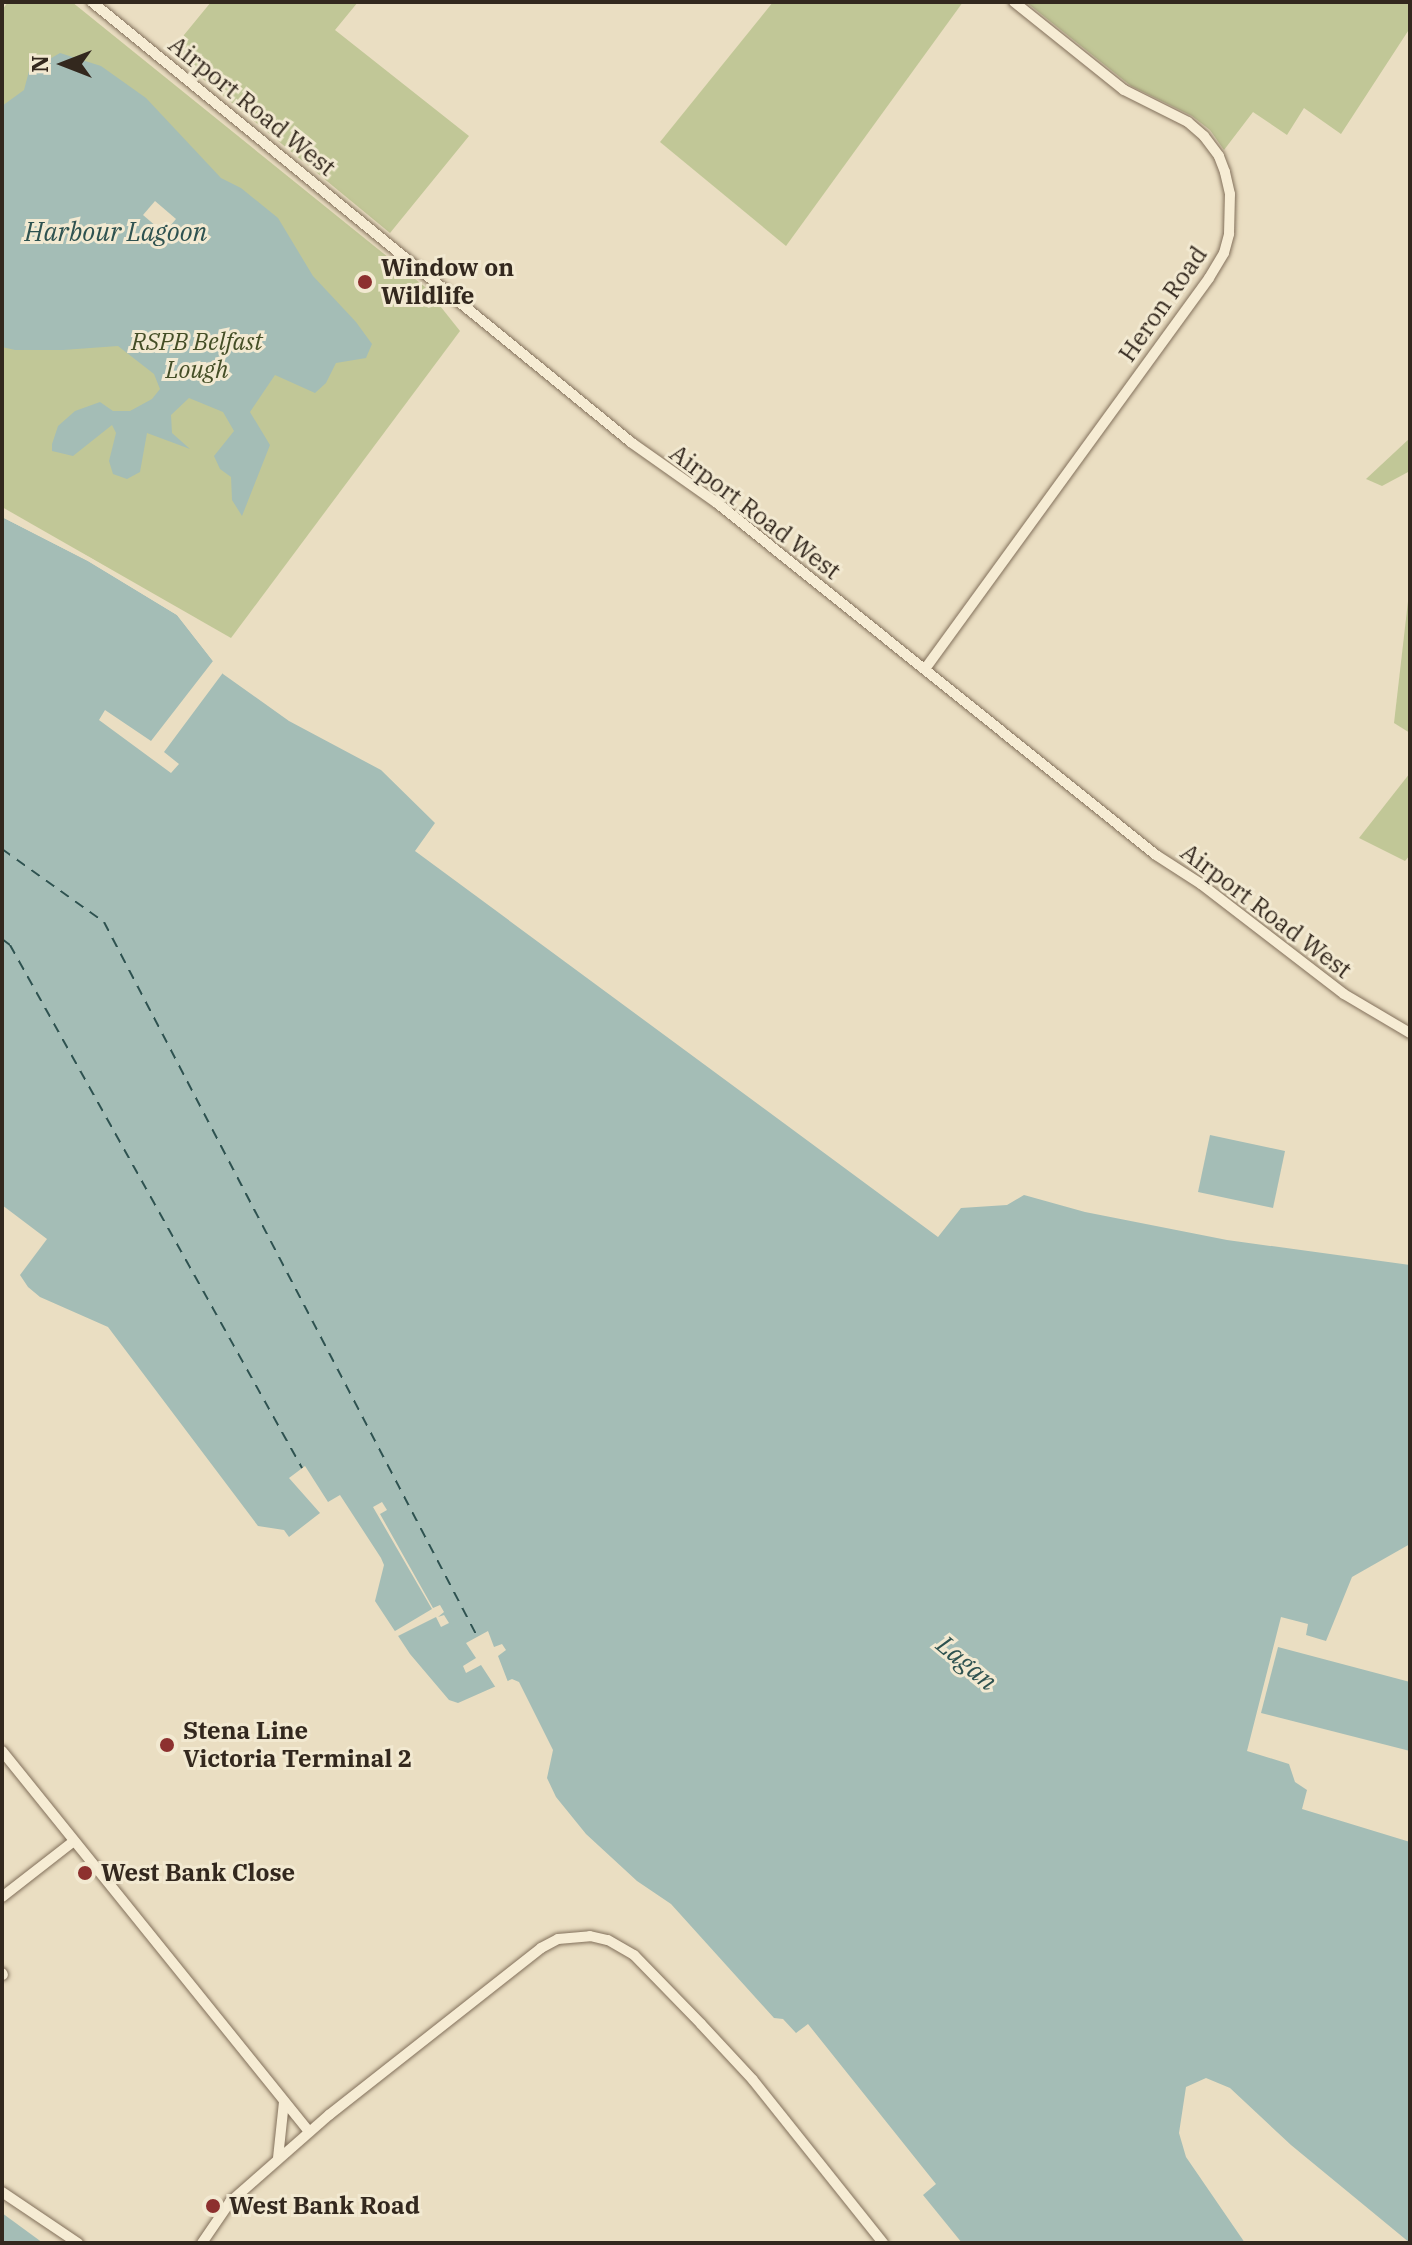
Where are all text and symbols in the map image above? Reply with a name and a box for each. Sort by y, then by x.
north arrow [24,24,104,104]
street label: Airport Road West [163,30,341,182]
text: N [25,55,54,73]
water label: Harbour Lagoon [25,216,207,248]
street label: Heron Road [1113,241,1213,367]
place label: Window on Wildlife [381,254,514,310]
marker: Window on Wildlife [356,273,374,291]
park label: RSPB Belfast Lough [131,328,263,384]
street label: Airport Road West [664,439,846,585]
street label: Airport Road West [1175,838,1357,984]
water label: Lagan [931,1629,1003,1697]
place label: Stena Line Victoria Terminal 2 [183,1717,412,1773]
marker: Stena Line Victoria Terminal 2 [158,1736,176,1754]
place label: West Bank Close [101,1859,295,1887]
marker: West Bank Close [76,1864,94,1882]
place label: West Bank Road [229,2192,420,2220]
marker: West Bank Road [204,2197,222,2215]

